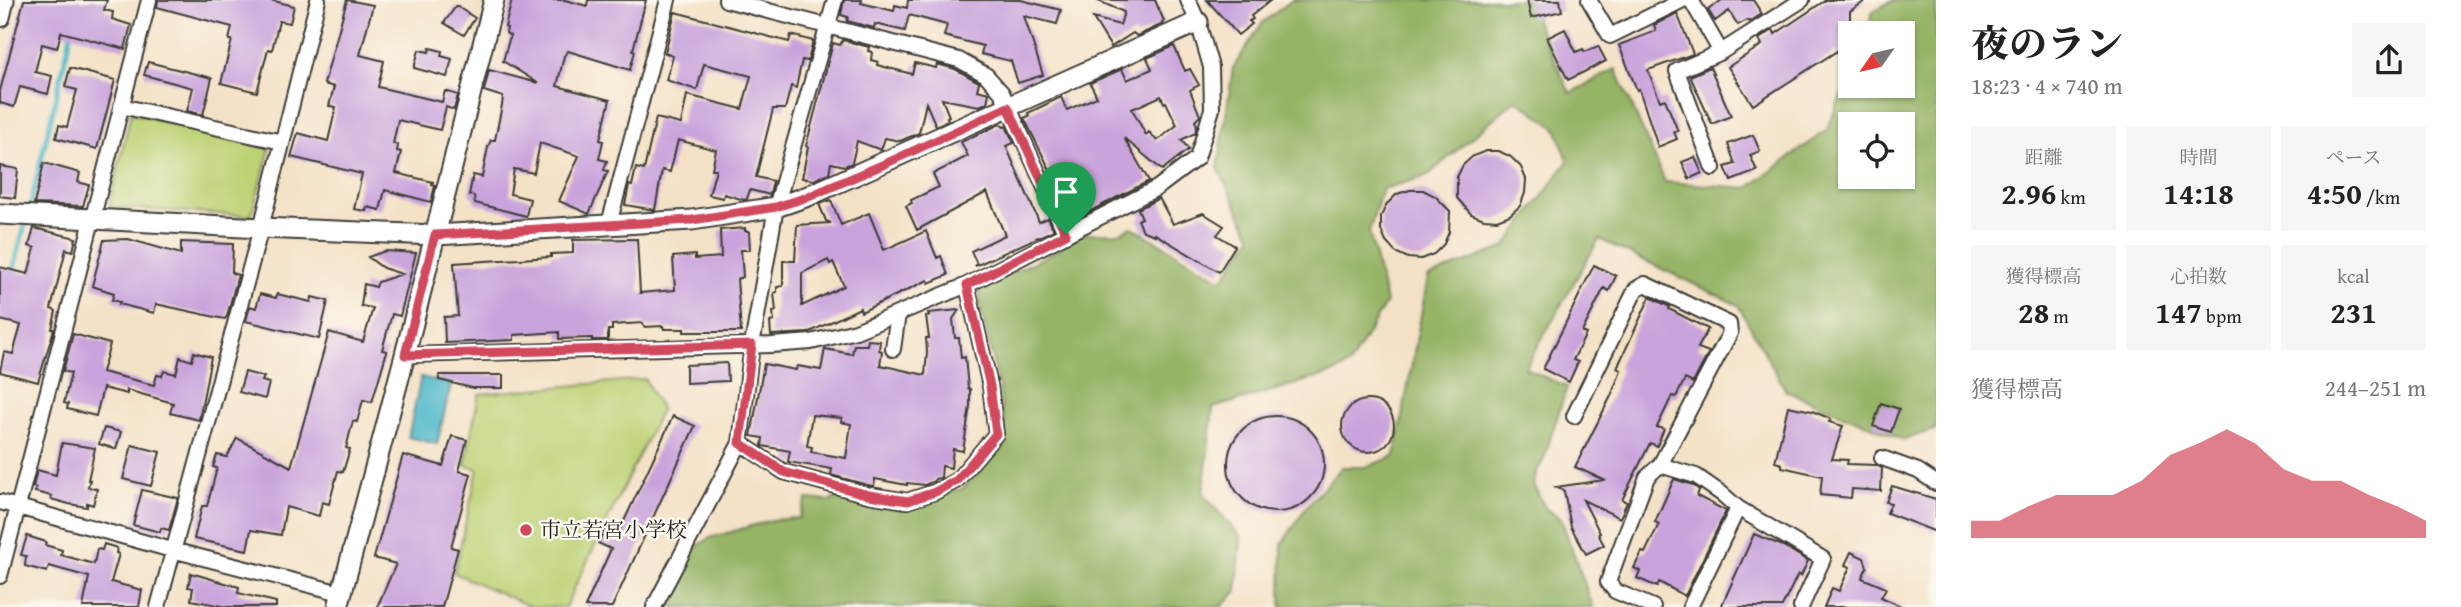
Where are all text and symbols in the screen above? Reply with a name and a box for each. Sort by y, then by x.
text: 夜のラン [1971,15,2123,71]
north arrow [1838,21,1914,98]
map controls [1838,21,1915,189]
button: share [2352,23,2426,97]
text: 18:23 · 4 × 740 m [1971,69,2123,102]
button: locate [1838,112,1915,189]
text: 距離 [2024,143,2063,171]
text: 時間 [2179,143,2218,171]
text: ペース [2325,143,2382,171]
pin [1036,162,1096,234]
text: 2.96 [2001,171,2056,215]
text: 14:18 [2163,171,2234,215]
text: 4:50 [2307,171,2362,215]
icon: arrive [1047,173,1085,211]
text: km [2056,183,2086,211]
text: /km [2362,183,2400,211]
text: 獲得標高 [2005,262,2082,290]
text: 心拍数 [2170,262,2227,290]
text: kcal [2337,262,2370,290]
text: 28 [2018,290,2049,334]
text: 147 [2155,290,2202,334]
text: 231 [2330,290,2377,334]
text: m [2049,302,2069,330]
text: bpm [2202,302,2242,330]
text: 244–251 m [2325,371,2426,404]
text: 獲得標高 [1971,372,2063,405]
place label: 市立若宮小学校 [540,514,687,545]
marker: 市立若宮小学校 [518,522,534,538]

